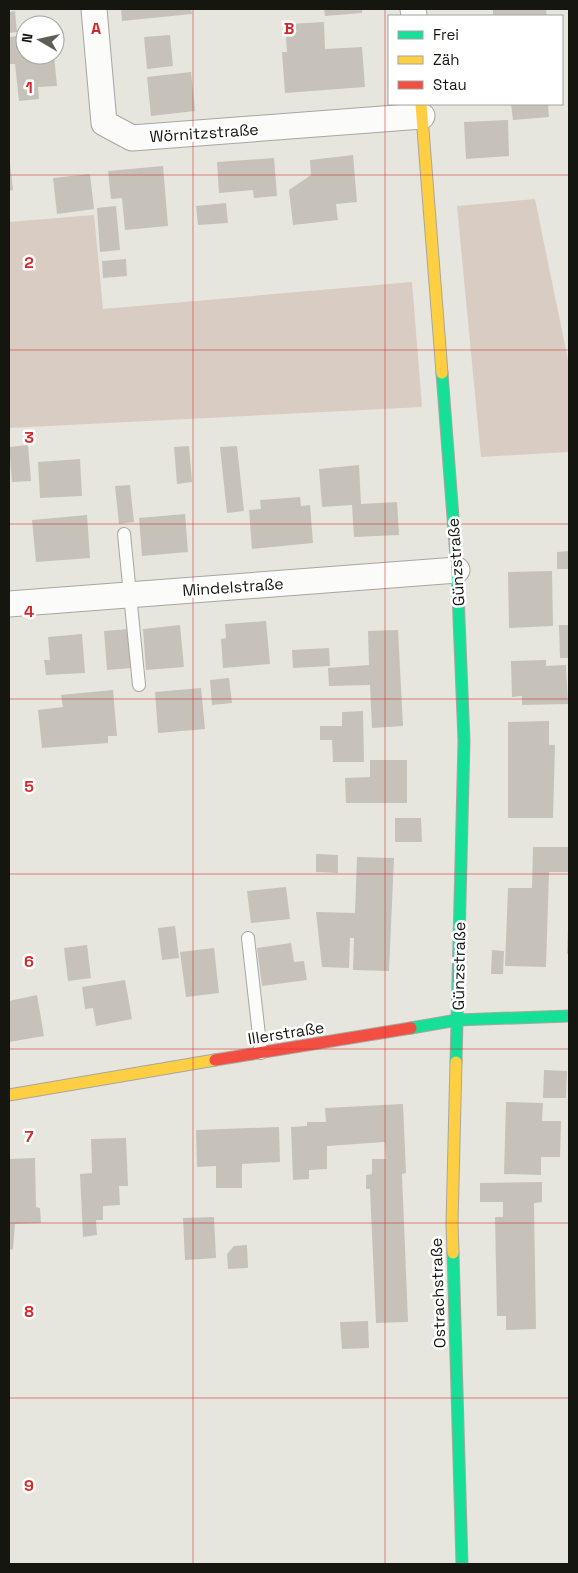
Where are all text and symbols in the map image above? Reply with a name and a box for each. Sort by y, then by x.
north arrow [15,15,65,65]
legend [388,15,563,105]
text: A [91,18,101,39]
text: B [284,18,294,39]
text: Frei [433,25,459,44]
text: N [18,32,37,44]
text: Zäh [433,50,459,69]
text: Stau [433,75,467,94]
text: 1 [25,77,33,98]
street label: Wörnitzstraße [149,119,259,147]
text: 2 [24,252,34,273]
text: 3 [24,427,34,448]
street label: Günzstraße [442,517,470,607]
street label: Mindelstraße [182,573,284,601]
text: 4 [24,601,34,622]
text: 5 [24,776,34,797]
street label: Günzstraße [448,922,470,1010]
text: 6 [24,951,34,972]
street label: Illerstraße [246,1017,326,1049]
text: 7 [25,1126,34,1147]
street label: Ostrachstraße [426,1237,450,1349]
text: 8 [24,1301,34,1322]
text: 9 [24,1475,34,1496]

